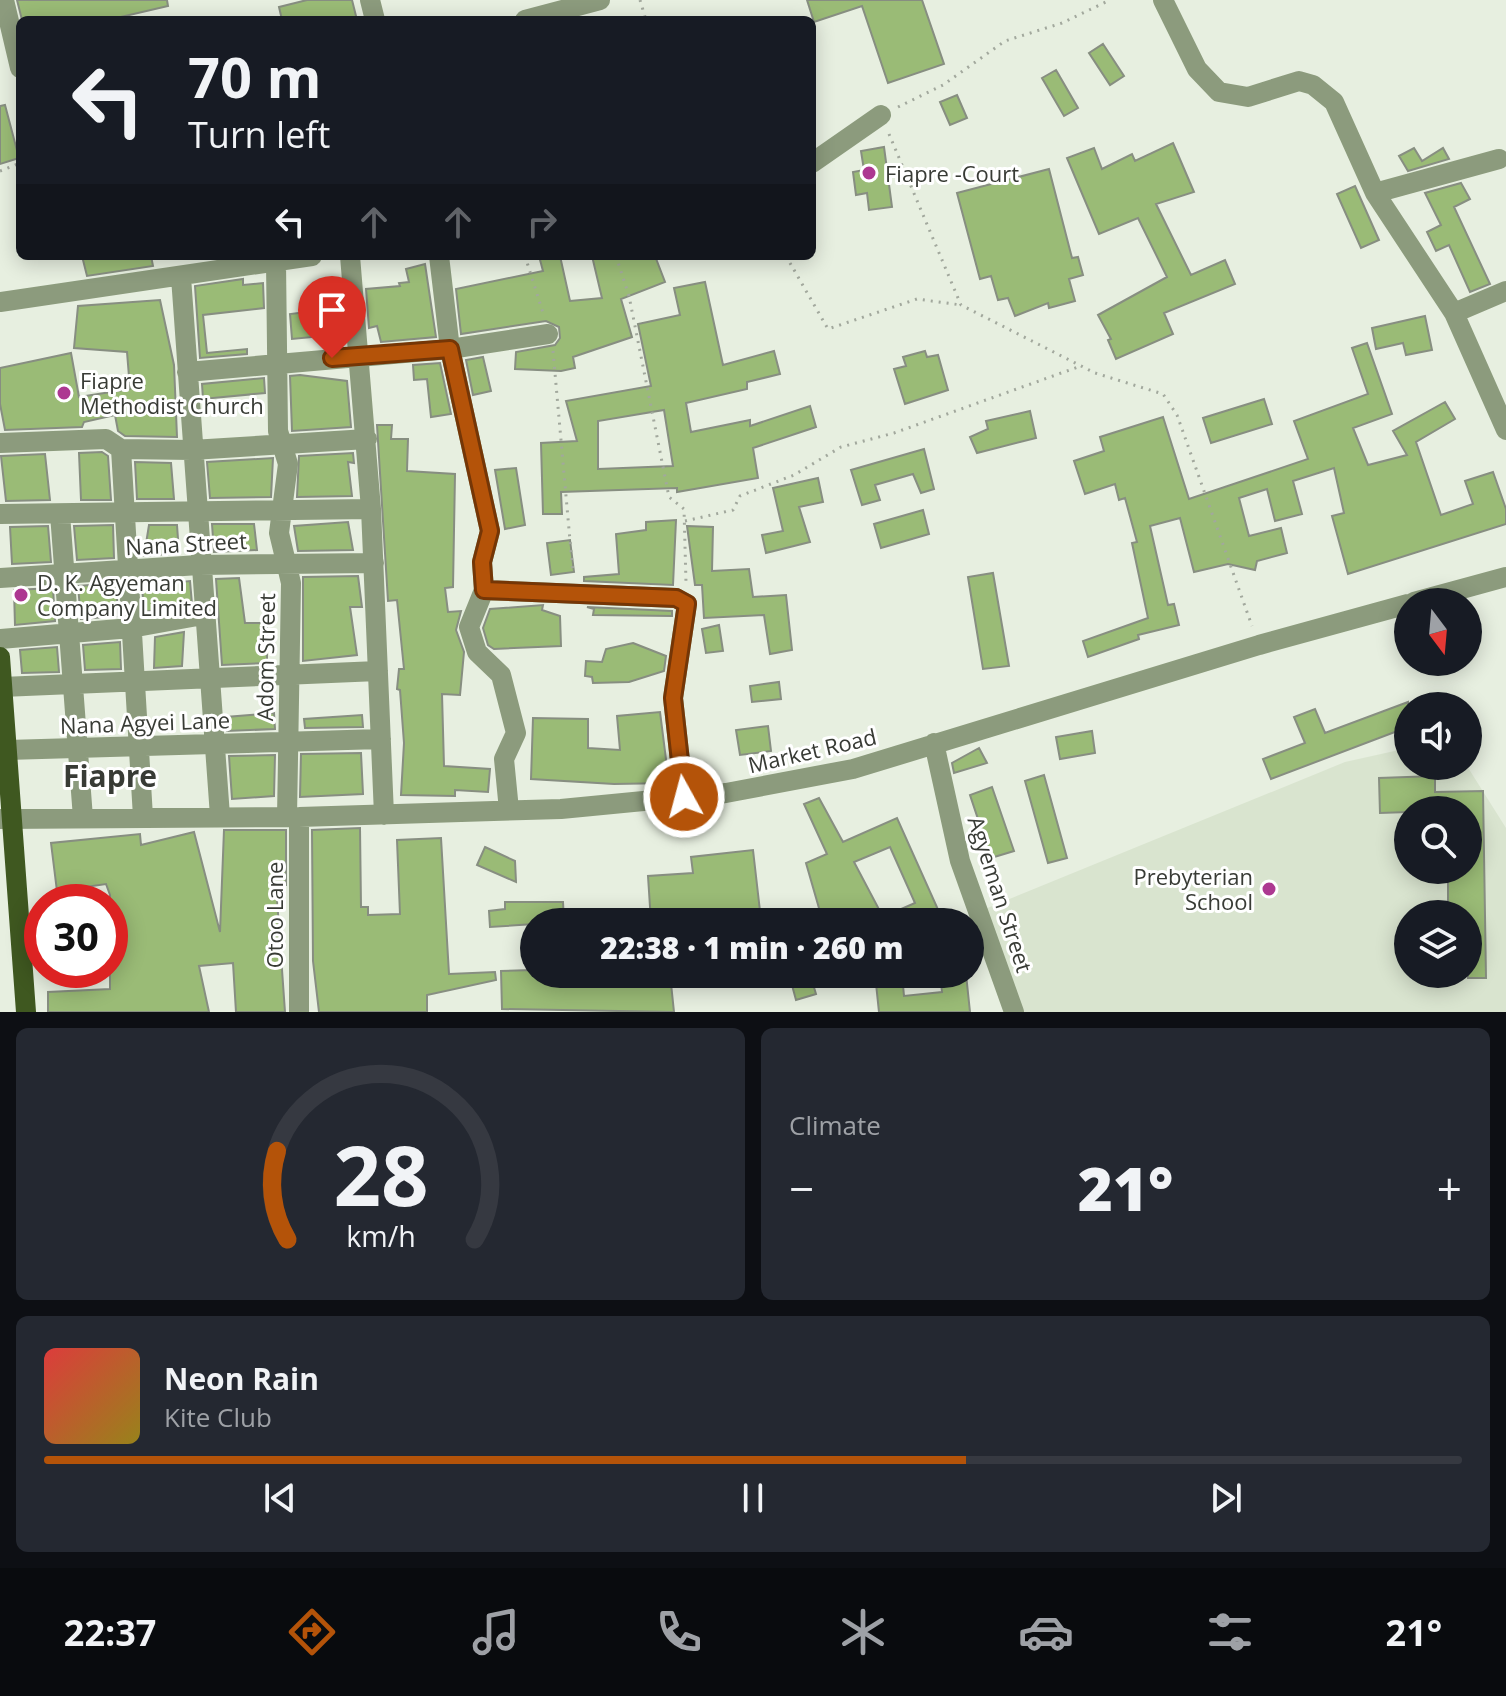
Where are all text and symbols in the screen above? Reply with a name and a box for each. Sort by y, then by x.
text: 70 m [188,38,322,114]
icon: left [56,48,160,152]
text: Turn left [188,110,330,159]
place label: Fiapre -Court [885,158,1019,188]
marker: Fiapre -Court [860,164,878,182]
icon: left [268,200,312,244]
icon: ahead [352,200,396,244]
icon: ahead [436,200,480,244]
icon: right [520,200,564,244]
pin [298,276,366,358]
icon: arrive [310,288,354,332]
place label: Fiapre Methodist Church [80,365,264,420]
marker: Fiapre Methodist Church [55,384,73,402]
street label: Nana Street [124,525,248,561]
place label: D. K. Agyeman Company Limited [37,567,217,622]
marker: D. K. Agyeman Company Limited [12,586,30,604]
north arrow [1394,588,1482,676]
map controls [1394,588,1482,988]
street label: Adom Street [249,593,281,721]
button: sound [1394,692,1482,780]
street label: Nana Agyei Lane [59,704,231,740]
street label: Market Road [745,721,879,779]
district label: Fiapre [63,755,157,796]
position arrow [642,755,726,839]
button: search [1394,796,1482,884]
street label: Agyeman Street [962,812,1040,976]
place label: Prebyterian School [1133,861,1253,916]
street label: Otoo Lane [259,862,289,968]
marker: Prebyterian School [1260,880,1278,898]
speed limit sign: 30 [24,884,128,988]
button: layers [1394,900,1482,988]
text: 22:38 · 1 min · 260 m [600,927,904,968]
text: Climate [789,1107,881,1143]
text: 28 [333,1117,428,1230]
text: 21° [1078,1147,1173,1229]
text: − [789,1158,814,1218]
text: + [1437,1158,1462,1218]
text: km/h [346,1216,415,1255]
text: Neon Rain [164,1358,319,1399]
text: Kite Club [164,1399,272,1435]
icon: previous [258,1476,302,1520]
icon: pause [731,1476,775,1520]
icon: next [1204,1476,1248,1520]
icon: directions [284,1604,340,1660]
icon: music [468,1604,524,1660]
icon: phone [651,1604,707,1660]
icon: climate [835,1604,891,1660]
icon: car [1018,1604,1074,1660]
icon: filters [1202,1604,1258,1660]
text: 22:37 [64,1608,156,1657]
text: 21° [1386,1608,1442,1657]

